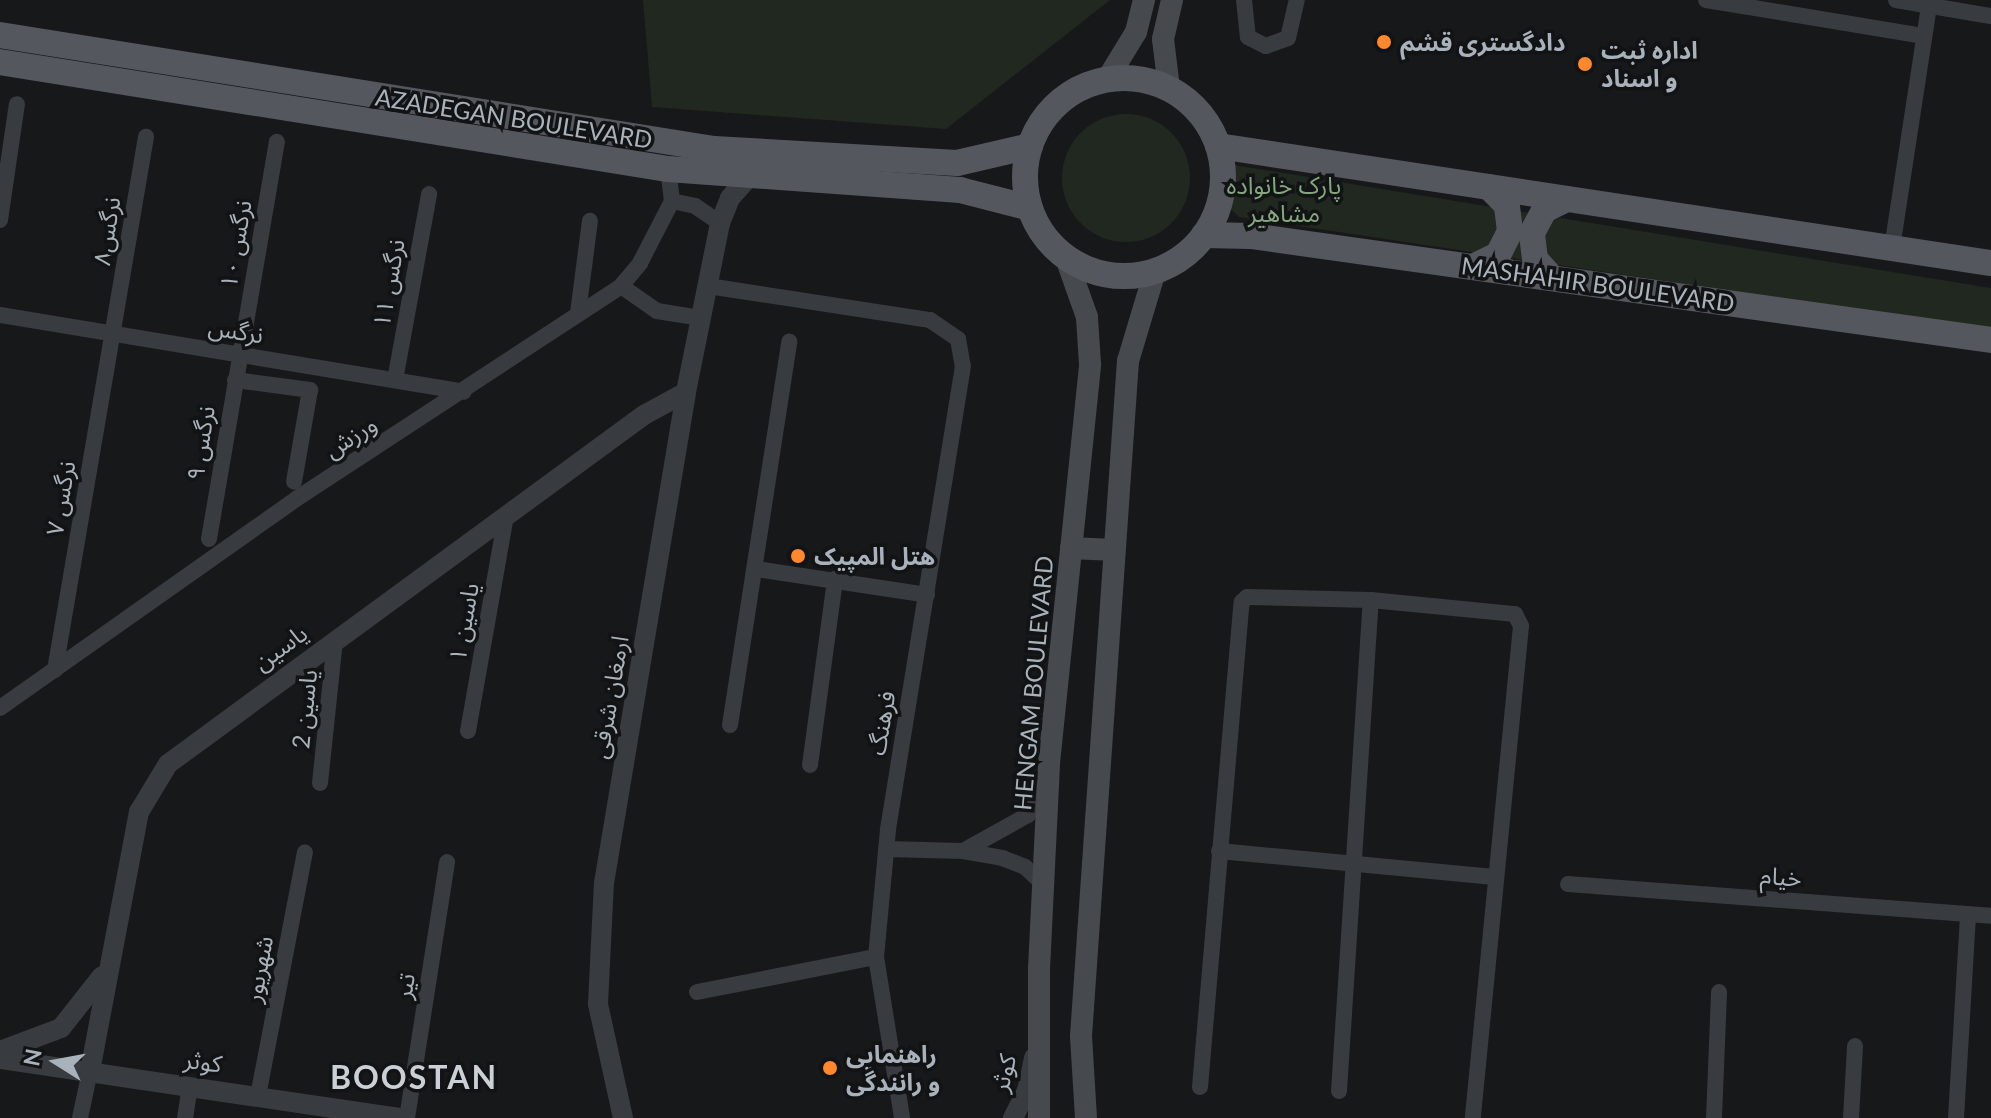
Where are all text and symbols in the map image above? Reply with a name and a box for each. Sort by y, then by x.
place label: دادگستری قشم [1400,28,1565,56]
marker: دادگستری قشم [1375,33,1393,51]
place label: اداره ثبت و اسناد [1601,36,1698,92]
marker: اداره ثبت و اسناد [1576,55,1594,73]
street label: AZADEGAN BOULEVARD [374,82,654,154]
park label: پارک خانواده مشاهیر [1227,171,1341,227]
street label: نرگس۸ [86,195,126,267]
street label: نرگس ۱۰ [213,198,257,290]
street label: نرگس ۱۱ [366,237,410,329]
street label: MASHAHIR BOULEVARD [1460,251,1736,317]
street label: نرگس [206,311,266,349]
street label: نرگس ۹ [180,404,220,482]
street label: ورزش [318,408,382,464]
street label: نرگس ۷ [39,458,81,538]
place label: هتل المپیک [814,542,935,570]
marker: هتل المپیک [789,547,807,565]
street label: HENGAM BOULEVARD [1008,554,1058,812]
street label: یاسین ۱ [442,580,484,664]
street label: یاسین [247,618,313,676]
street label: ارمغان شرقی [584,633,634,761]
street label: یاسین 2 [286,668,322,750]
street label: فرهنگ [861,689,901,757]
street label: خیام [1759,860,1803,892]
street label: شهریور [237,933,279,1005]
street label: تیر [388,971,420,1001]
north arrow [16,1022,96,1102]
place label: راهنمایی و رانندگی [846,1040,940,1096]
street label: کوثر [182,1044,224,1078]
text: N [17,1046,47,1068]
street label: کوثر [984,1051,1022,1095]
district label: BOOSTAN [330,1058,498,1096]
marker: راهنمایی و رانندگی [821,1059,839,1077]

